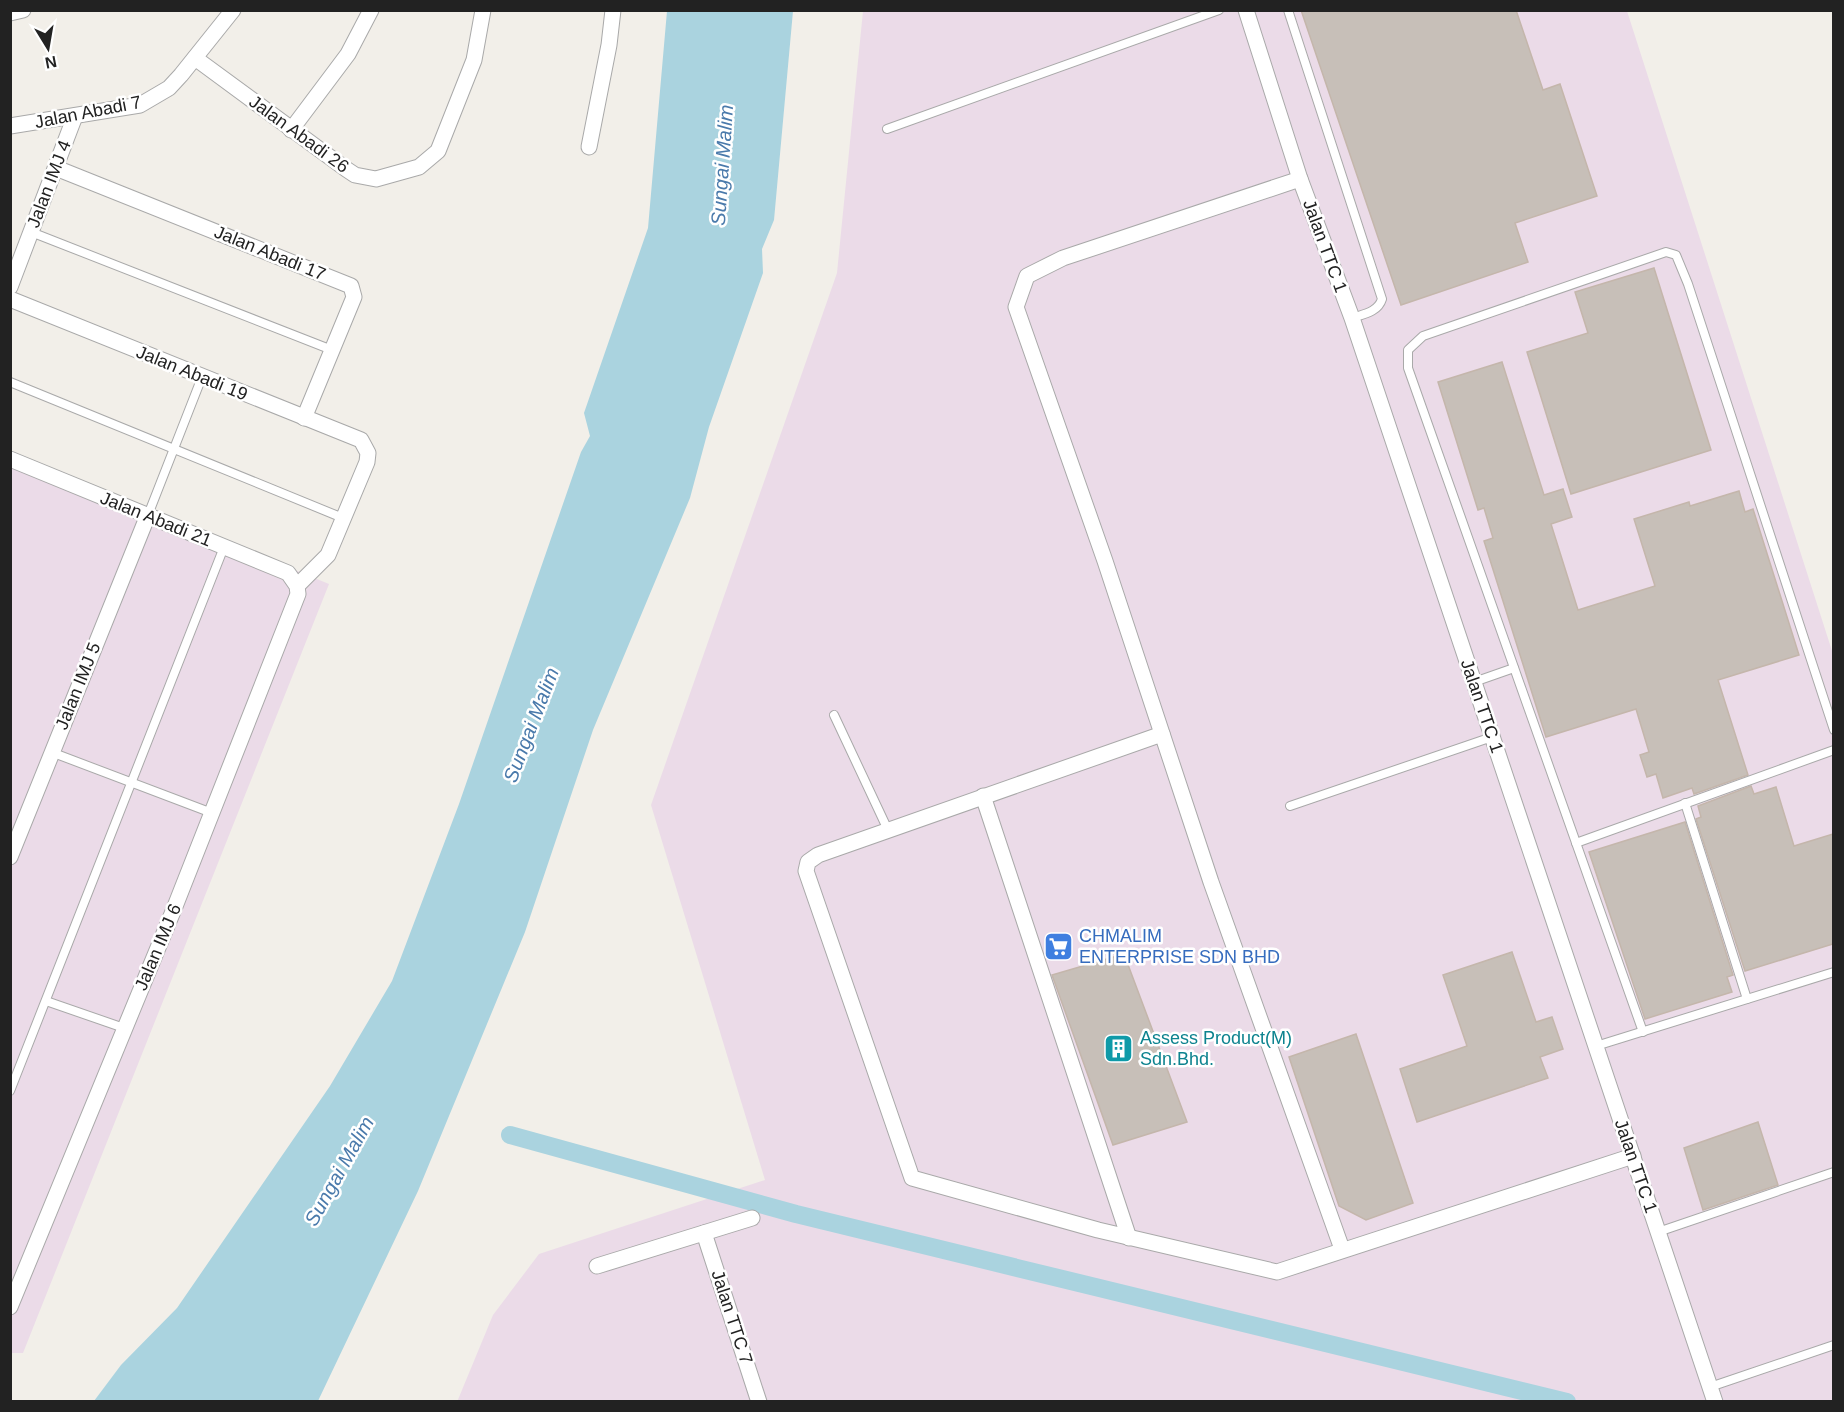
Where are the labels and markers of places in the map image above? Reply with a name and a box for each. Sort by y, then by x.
place label: CHMALIM ENTERPRISE SDN BHD [1079,926,1280,967]
supermarket icon: CHMALIM ENTERPRISE SDN BHD [1042,930,1074,962]
place label: Assess Product(M) Sdn.Bhd. [1140,1028,1292,1069]
building icon: Assess Product(M) Sdn.Bhd. [1103,1032,1135,1064]

